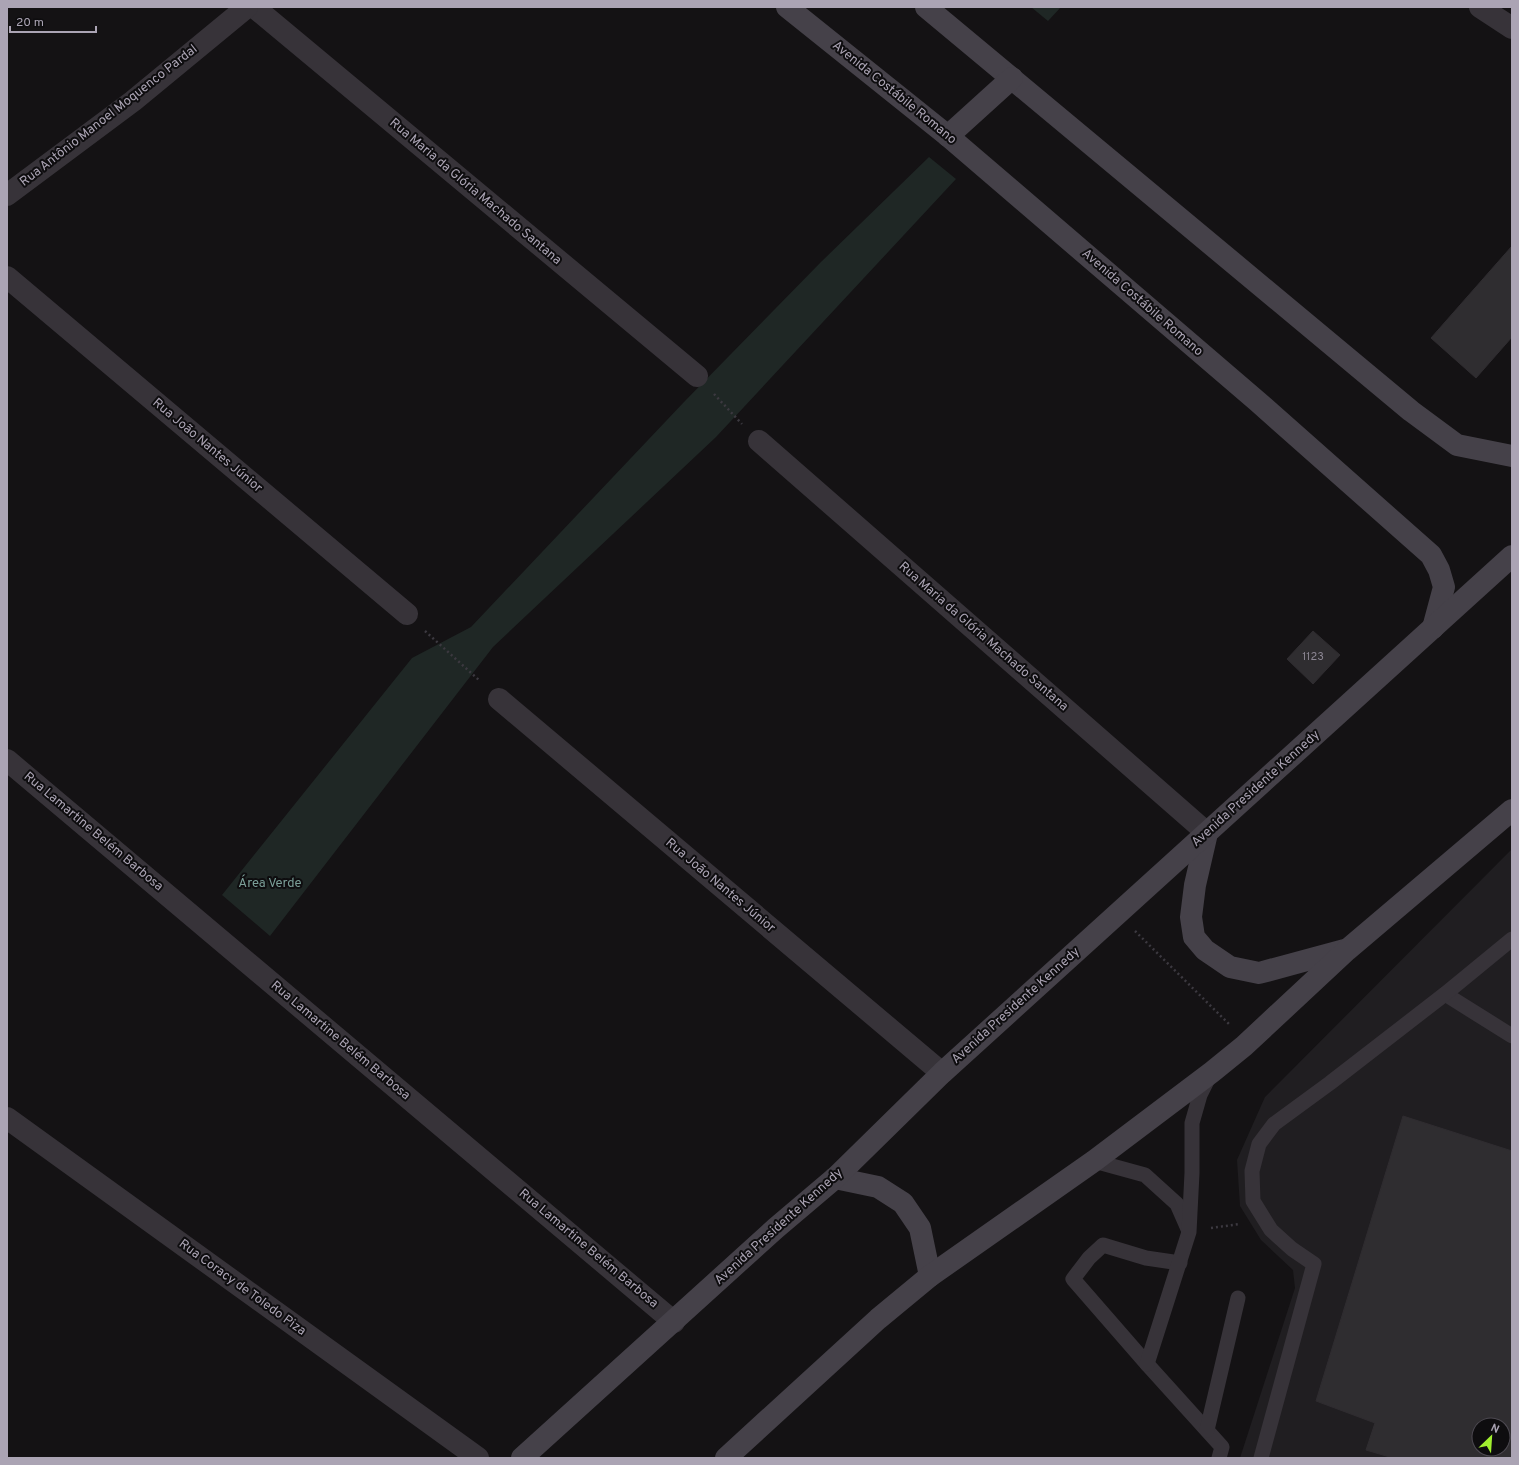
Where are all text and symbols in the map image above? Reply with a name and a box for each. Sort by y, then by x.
scale bar [10,8,96,34]
text: 20 m [16,15,44,31]
street label: Avenida Costábile Romano [829,38,959,148]
street label: Rua Antônio Manoel Moquenco Pardal [17,42,201,190]
street label: Rua Maria da Glória Machado Santana [386,115,564,269]
street label: Avenida Costábile Romano [1078,246,1206,360]
street label: Rua João Nantes Júnior [149,395,265,497]
street label: Rua Maria da Glória Machado Santana [895,559,1071,715]
house number: 1123 [1302,650,1324,664]
street label: Avenida Presidente Kennedy [1189,727,1324,851]
street label: Rua Lamartine Belém Barbosa [20,769,166,895]
street label: Rua João Nantes Júnior [662,835,778,937]
park label: Área Verde [238,874,302,892]
street label: Avenida Presidente Kennedy [949,944,1084,1068]
street label: Rua Lamartine Belém Barbosa [267,978,413,1104]
street label: Avenida Presidente Kennedy [712,1165,847,1289]
street label: Rua Lamartine Belém Barbosa [515,1186,661,1312]
street label: Rua Coracy de Toledo Piza [175,1236,309,1340]
north arrow [1471,1417,1511,1457]
text: N [1488,1421,1501,1437]

